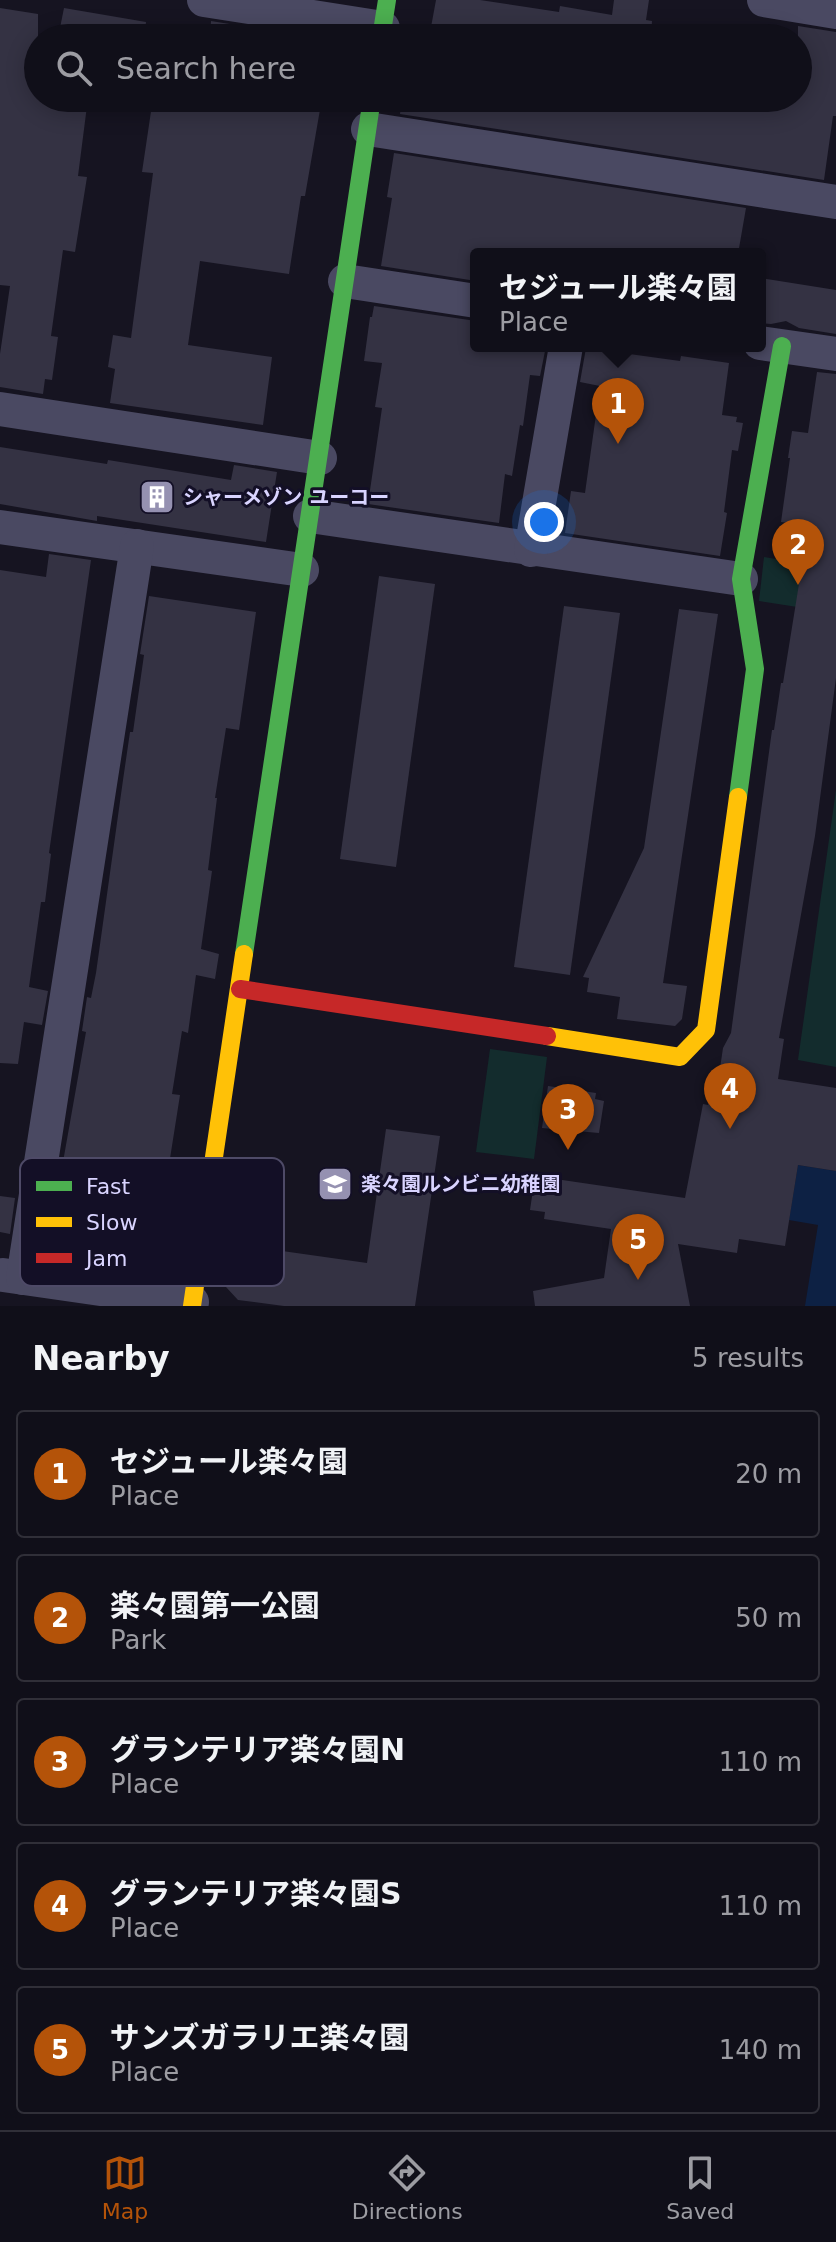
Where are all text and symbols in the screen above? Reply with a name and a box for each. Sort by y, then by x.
search box [24,24,812,112]
icon: search [52,46,96,90]
text: Search here [116,51,296,86]
popup [470,248,766,352]
text: セジュール楽々園 [499,270,737,305]
text: Place [499,307,568,337]
pin: 1 [592,378,644,444]
building icon: シャーメゾン ユーコー [138,478,176,516]
place label: シャーメゾン ユーコー [183,485,389,509]
your location [524,502,564,542]
pin: 2 [772,519,824,585]
pin: 4 [704,1063,756,1129]
pin: 3 [542,1084,594,1150]
legend [20,1158,284,1286]
school or university icon: 楽々園ルンビニ幼稚園 [316,1165,354,1203]
place label: 楽々園ルンビニ幼稚園 [361,1172,561,1196]
text: Fast [86,1174,131,1199]
text: Slow [86,1210,138,1235]
pin: 5 [612,1214,664,1280]
text: Jam [84,1246,127,1271]
text: Nearby [32,1338,170,1378]
text: 5 results [692,1343,804,1373]
text: セジュール楽々園 [110,1444,348,1479]
text: 1 [51,1459,69,1489]
text: 20 m [735,1459,802,1489]
text: Place [110,1481,179,1511]
text: 楽々園第一公園 [110,1588,320,1623]
text: 2 [51,1603,69,1633]
text: 50 m [735,1603,802,1633]
text: Park [110,1625,166,1655]
text: グランテリア楽々園N [110,1732,405,1767]
text: 3 [51,1747,69,1777]
text: 110 m [719,1747,802,1777]
text: Place [110,1769,179,1799]
text: グランテリア楽々園S [110,1876,402,1911]
text: 4 [51,1891,69,1921]
text: 110 m [719,1891,802,1921]
text: Place [110,1913,179,1943]
text: サンズガラリエ楽々園 [110,2020,409,2055]
text: 5 [51,2035,69,2065]
text: 140 m [719,2035,802,2065]
text: Place [110,2057,179,2087]
tab: Map [102,2151,148,2224]
tab: Directions [352,2151,463,2224]
tab: Saved [666,2151,734,2224]

